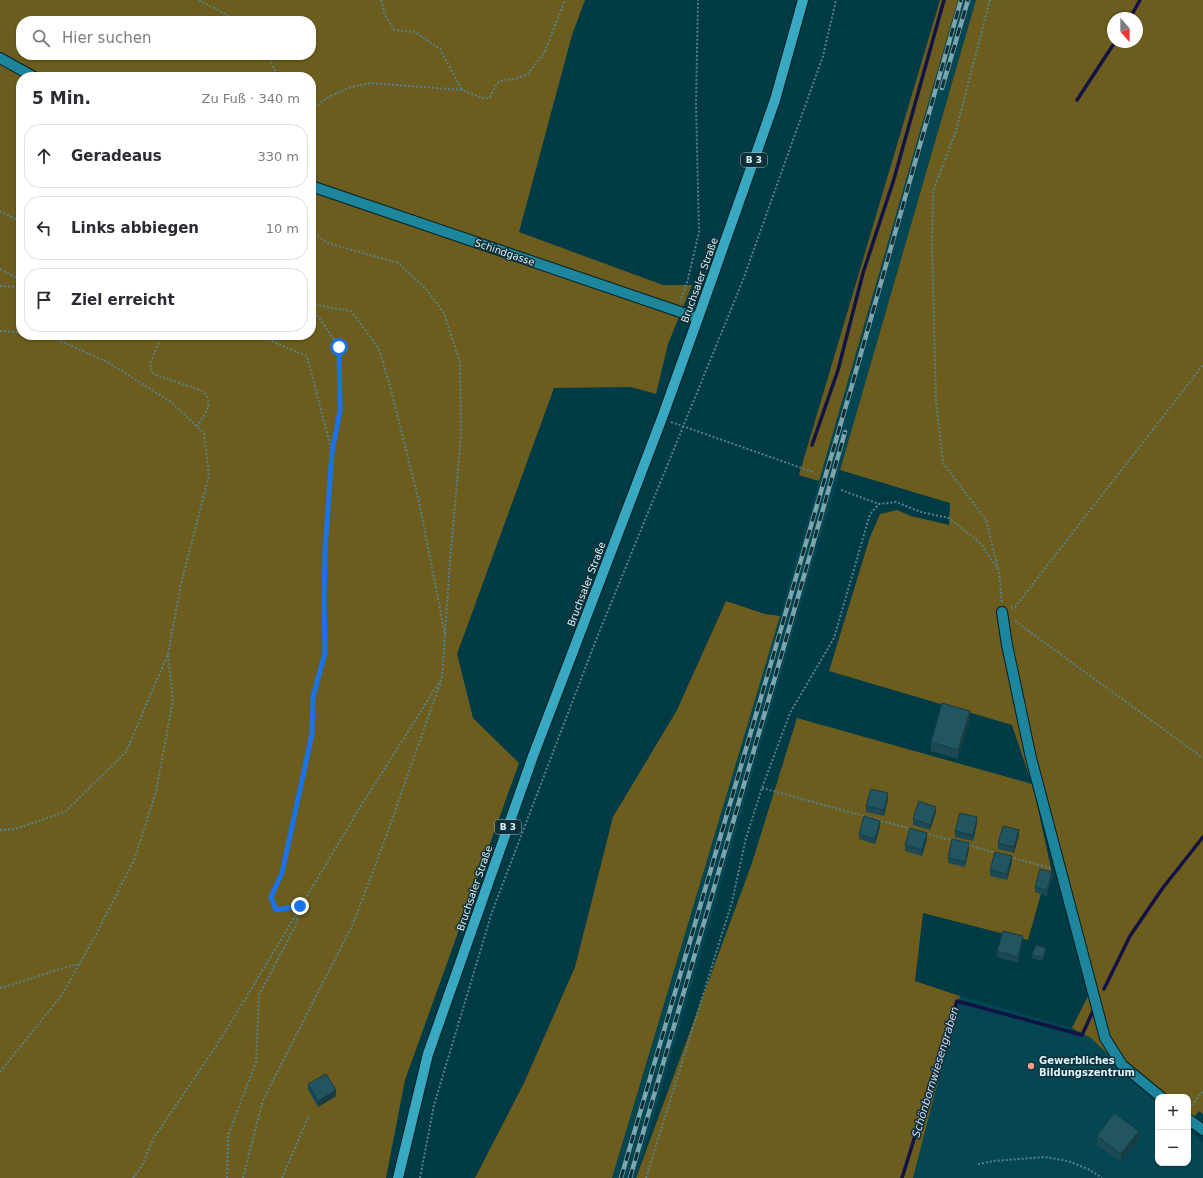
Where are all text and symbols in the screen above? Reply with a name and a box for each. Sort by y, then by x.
north arrow [1107,12,1143,48]
search box [16,16,316,60]
icon: search [30,27,52,49]
text: Hier suchen [62,29,151,47]
text: 5 Min. [32,88,91,108]
text: Zu Fuß · 340 m [202,91,300,106]
icon: ahead [33,145,55,167]
text: Geradeaus [71,147,162,165]
text: 330 m [257,149,299,164]
road number: B 3 [741,153,767,167]
icon: left [33,217,55,239]
text: Links abbiegen [71,219,199,237]
text: 10 m [266,221,299,236]
street label: Bruchsaler Straße [679,236,720,324]
street label: Schindgasse [473,237,536,268]
icon: arrive [33,289,55,311]
text: Ziel erreicht [71,291,175,309]
route start [330,338,348,356]
street label: Bruchsaler Straße [565,540,608,628]
road number: B 3 [495,820,521,834]
street label: Bruchsaler Straße [455,844,494,932]
route end [291,897,309,915]
water label: Schönbornwiesengraben [909,1005,962,1139]
place label: Gewerbliches Bildungszentrum [1039,1055,1135,1078]
marker: Gewerbliches Bildungszentrum [1026,1061,1036,1071]
map controls [1155,1094,1191,1166]
button: + [1155,1094,1191,1130]
button: − [1155,1130,1191,1166]

